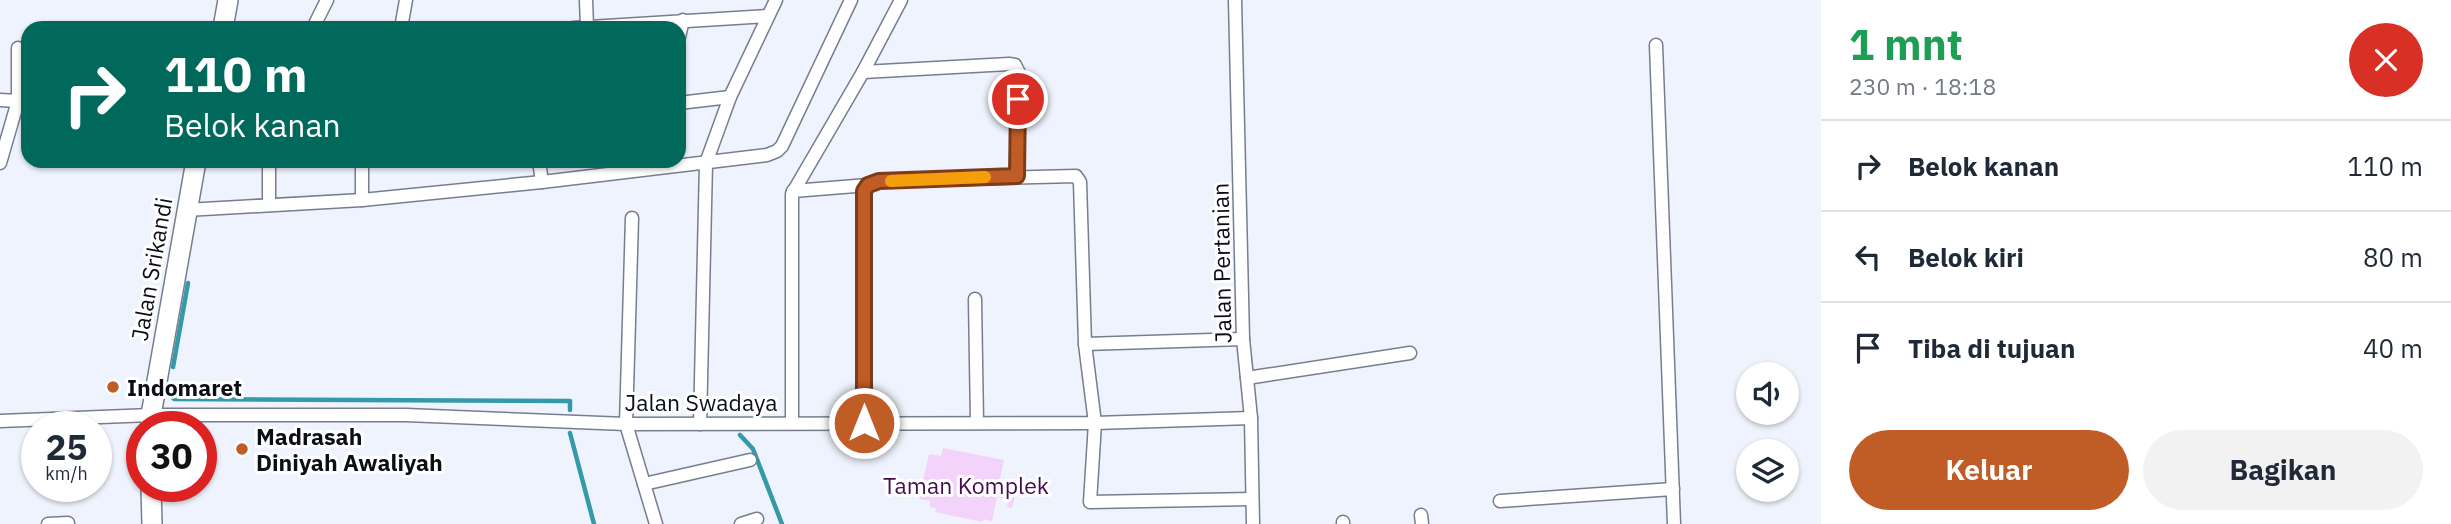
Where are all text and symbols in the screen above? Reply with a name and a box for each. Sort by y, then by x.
text: 1 mnt [1849,17,1963,72]
button: close [2349,23,2423,97]
text: 110 m [164,42,308,105]
icon: right [49,49,140,140]
pin [988,69,1048,129]
text: 230 m · 18:18 [1849,71,1996,101]
icon: arrive [999,80,1037,118]
text: Belok kanan [164,104,341,146]
icon: right [1849,147,1887,185]
text: Belok kanan [1908,149,2059,183]
text: 110 m [2347,149,2423,183]
street label: Jalan Pertanian [1205,183,1237,343]
street label: Jalan Srikandi [124,195,178,343]
icon: left [1849,238,1887,276]
text: Belok kiri [1908,240,2024,274]
text: 80 m [2363,240,2423,274]
icon: arrive [1849,329,1887,367]
text: Tiba di tujuan [1908,331,2075,365]
text: 40 m [2363,331,2423,365]
map controls [1736,362,1799,502]
button: sound [1736,362,1799,425]
place label: Indomaret [127,372,242,402]
marker: Indomaret [105,379,121,395]
position arrow [827,386,901,460]
street label: Jalan Swadaya [624,387,778,417]
speed limit sign: 30 [126,411,217,502]
place label: Madrasah Diniyah Awaliyah [256,421,443,477]
text: 25 [45,424,88,470]
button: Keluar [1849,430,2129,510]
button: Bagikan [2143,430,2423,510]
button: layers [1736,439,1799,502]
marker: Madrasah Diniyah Awaliyah [234,441,250,457]
text: km/h [45,462,88,485]
park label: Taman Komplek [883,470,1049,500]

